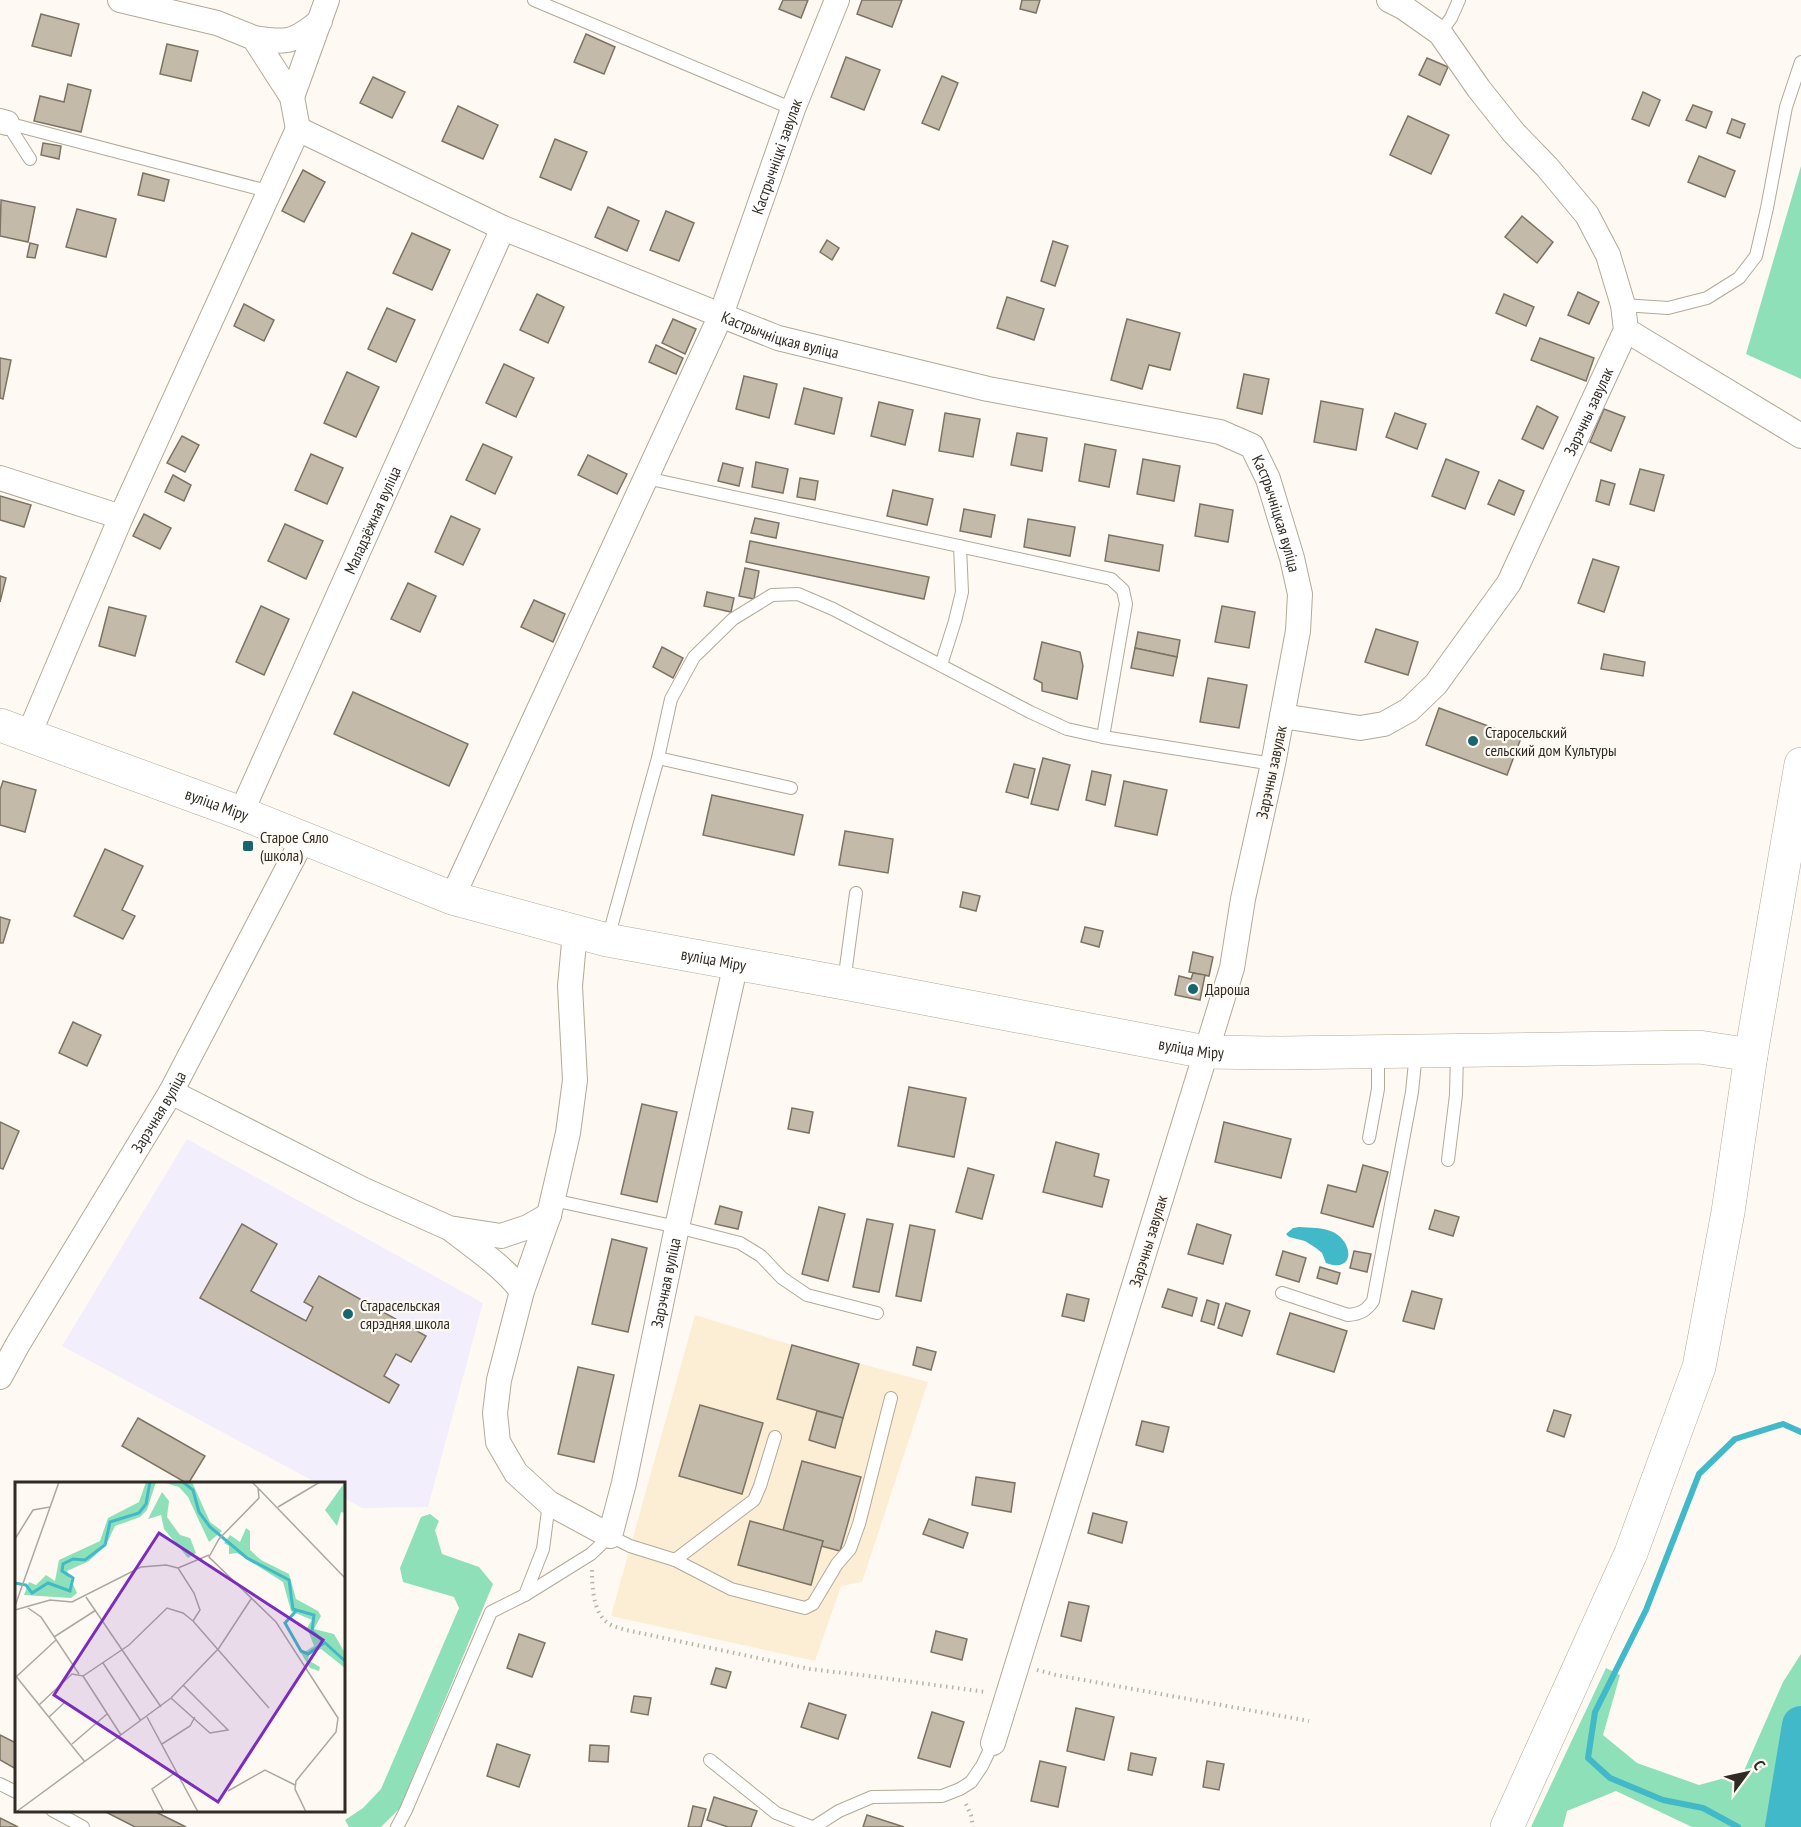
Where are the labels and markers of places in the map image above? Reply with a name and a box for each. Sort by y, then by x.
place label: Старосельский сельский дом Культуры [1485,722,1617,760]
marker: Старосельский сельский дом Культуры [1466,734,1480,748]
place label: Старое Сяло (школа) [260,827,329,865]
marker: Старое Сяло (школа) [241,839,255,853]
place label: Дароша [1205,979,1250,999]
marker: Дароша [1186,982,1200,996]
place label: Старасельская сярэдняя школа [360,1295,450,1333]
marker: Старасельская сярэдняя школа [341,1307,355,1321]

